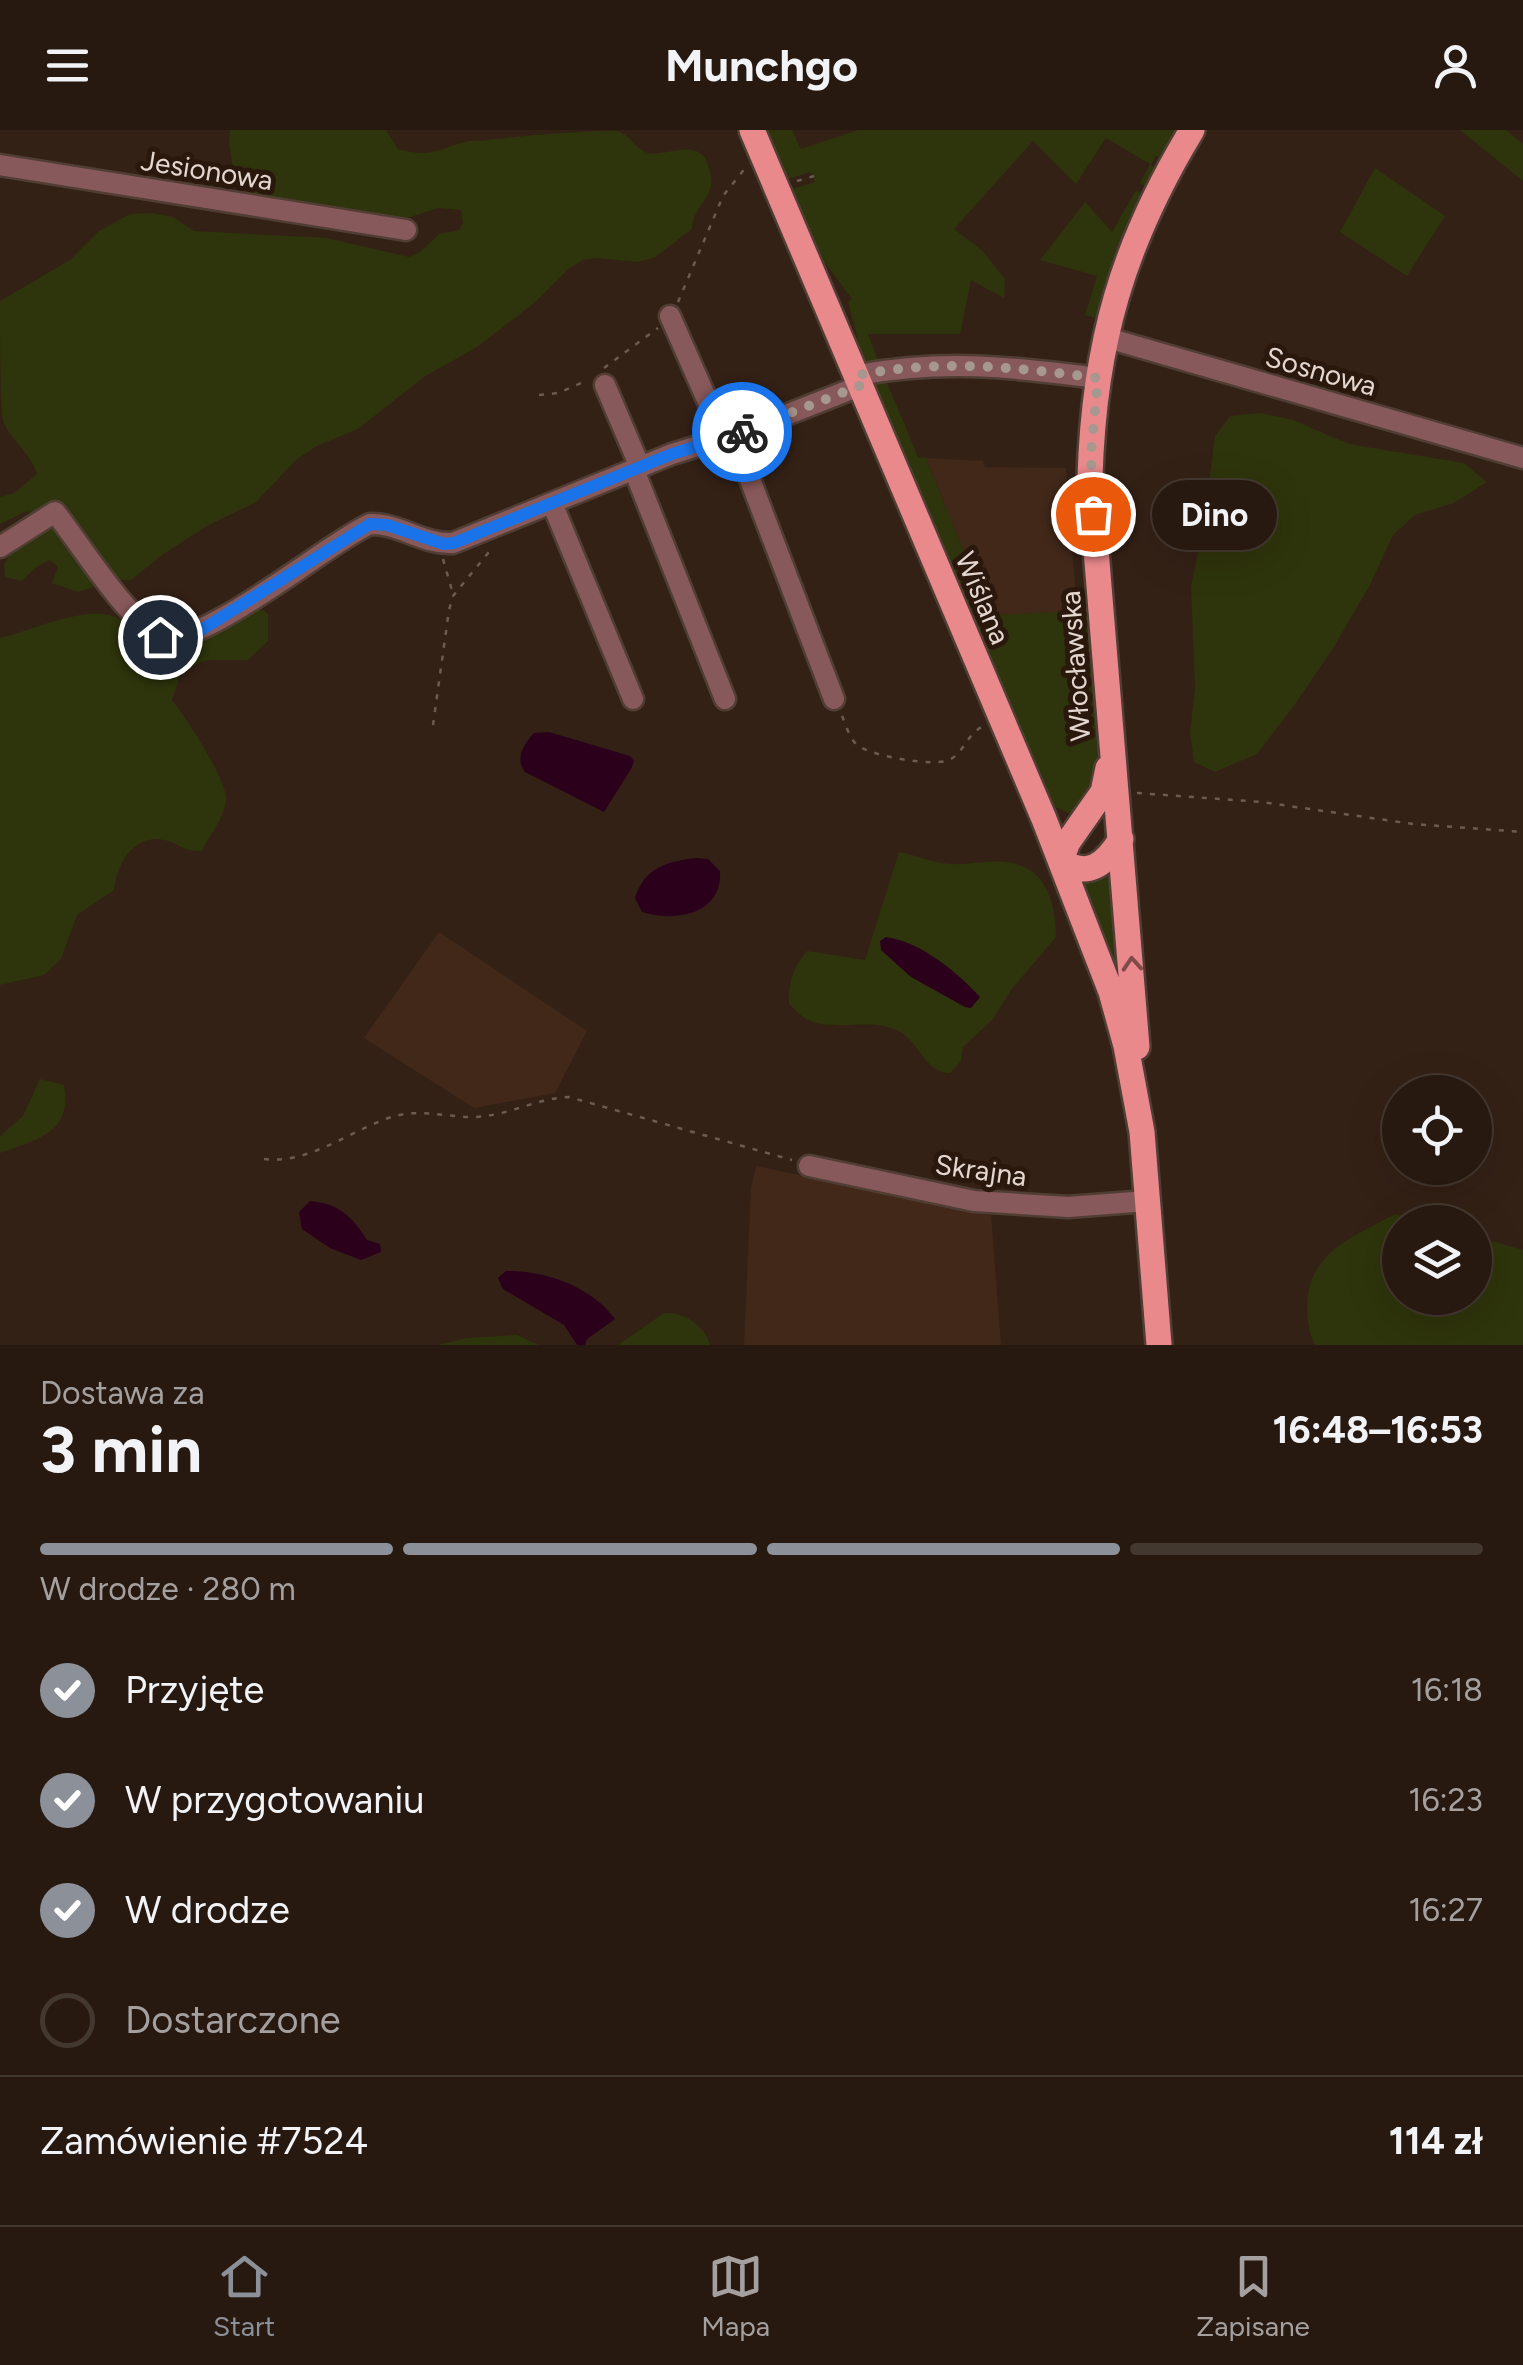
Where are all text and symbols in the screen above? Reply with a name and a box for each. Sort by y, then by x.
icon: menu [40,38,95,93]
text: Munchgo [665,38,858,92]
icon: person [1428,38,1483,93]
street label: Jesionowa [139,143,275,197]
street label: Sosnowa [1262,339,1380,403]
courier [692,382,792,482]
icon: bike [715,405,770,460]
pin [1051,472,1136,557]
callout: Dino [1153,479,1278,549]
icon: bag [1066,487,1121,542]
text: Dino [1181,496,1248,534]
street label: Wiślana [948,547,1018,649]
street label: Włocławska [1053,590,1097,742]
pin [118,595,203,680]
icon: home [133,610,188,665]
one-way arrow [1121,956,1143,972]
map controls [1382,1075,1492,1315]
button: locate [1382,1075,1492,1185]
street label: Skrajna [933,1147,1029,1193]
button: layers [1382,1205,1492,1315]
text: Dostawa za [40,1374,205,1412]
text: 16:48–16:53 [1273,1407,1483,1453]
text: 3 min [40,1410,202,1488]
text: W drodze · 280 m [40,1570,296,1608]
icon: check [40,1663,95,1718]
text: Przyjęte [125,1667,264,1713]
text: 16:18 [1411,1671,1483,1709]
icon: check [40,1773,95,1828]
text: W przygotowaniu [125,1777,424,1823]
text: 16:23 [1408,1781,1483,1819]
icon: check [40,1883,95,1938]
text: W drodze [125,1887,290,1933]
text: 16:27 [1409,1891,1483,1929]
text: Dostarczone [125,1997,341,2043]
text: Zamówienie #7524 [40,2118,368,2164]
text: 114 zł [1389,2118,1483,2164]
tab: Start [213,2249,275,2343]
tab: Mapa [701,2249,770,2343]
tab: Zapisane [1196,2249,1310,2343]

